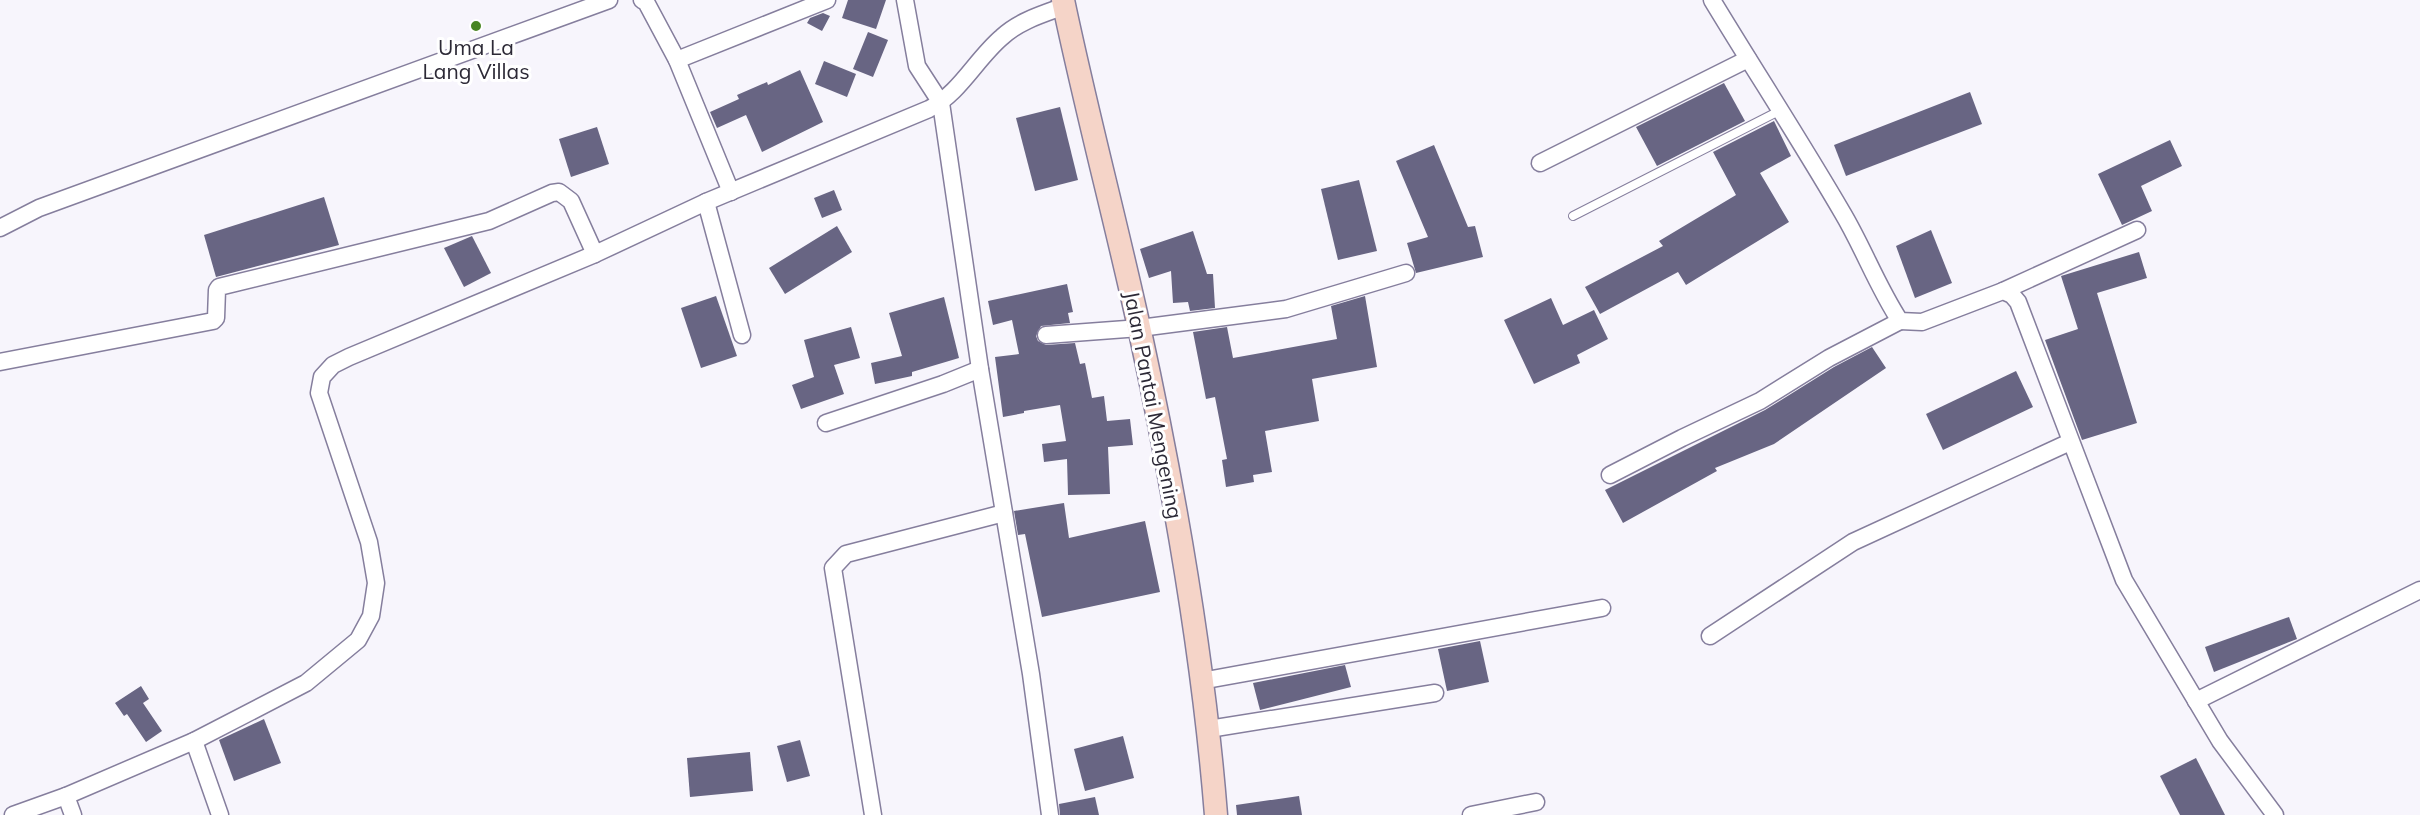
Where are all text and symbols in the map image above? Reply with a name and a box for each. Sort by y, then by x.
marker: Uma La Lang Villas [469,19,483,33]
place label: Uma La Lang Villas [422,34,530,84]
street label: Jalan Pantai Mengening [1119,289,1189,521]

